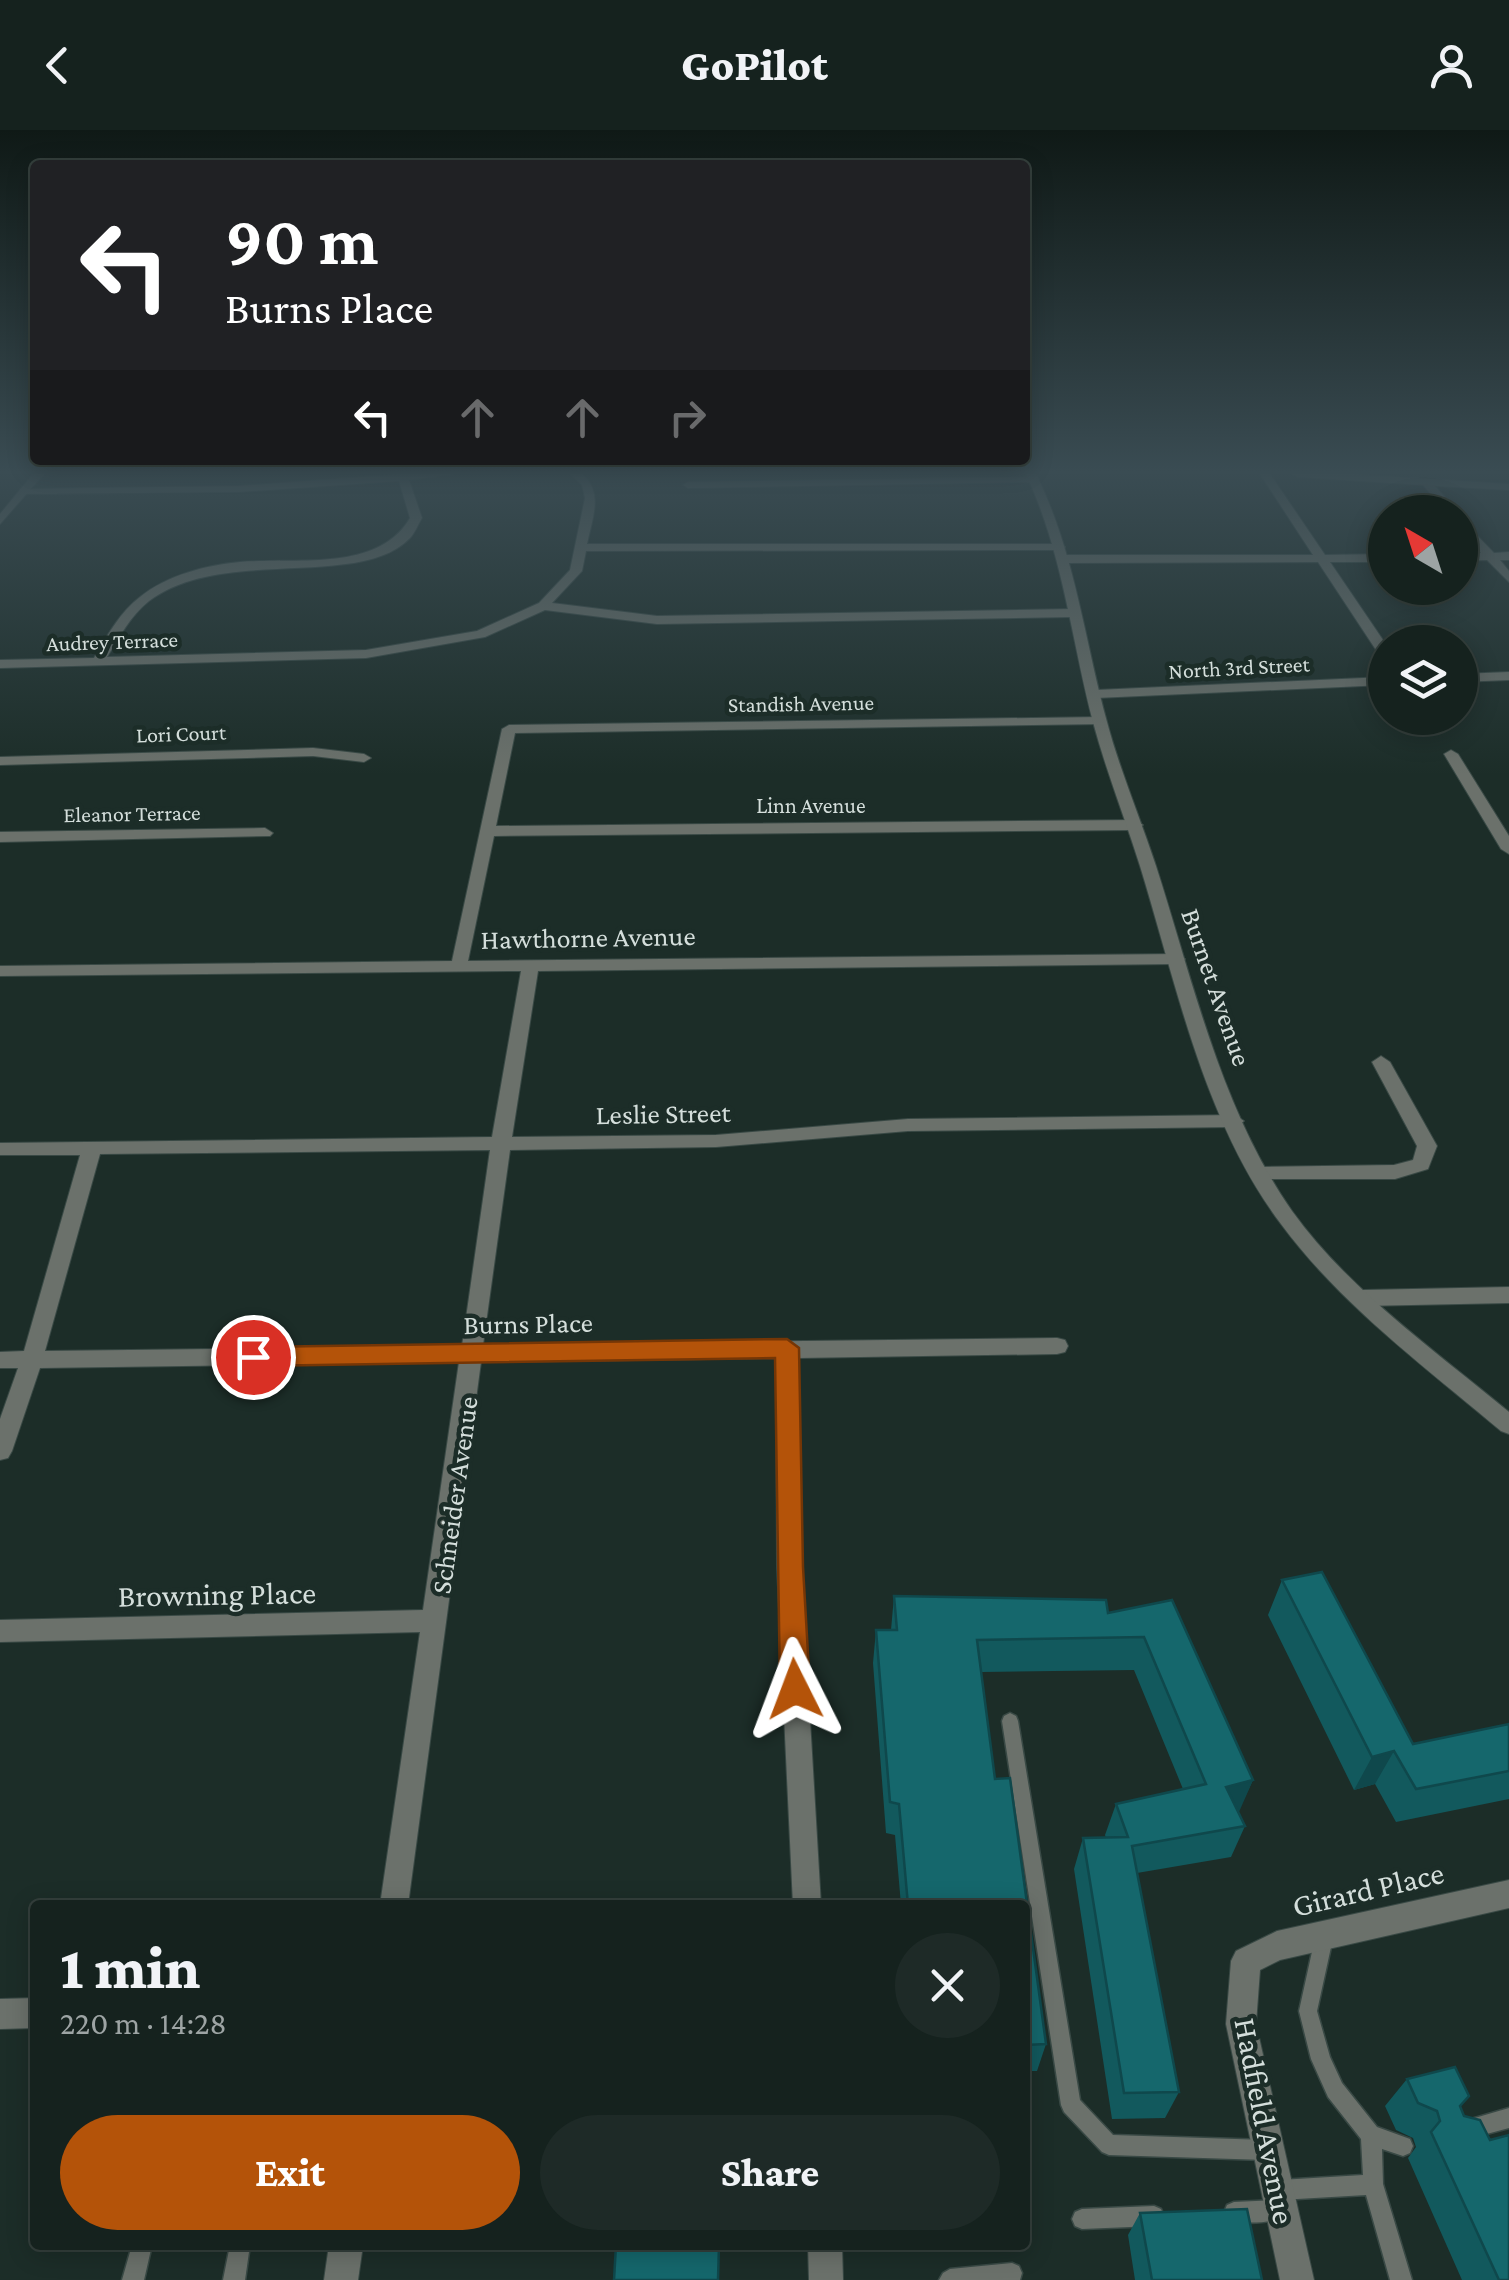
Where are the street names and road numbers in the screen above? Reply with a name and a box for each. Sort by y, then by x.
street label: Audrey Terrace [46,627,178,656]
street label: North 3rd Street [1168,651,1311,684]
street label: Standish Avenue [728,690,874,717]
street label: Lori Court [136,719,227,748]
street label: Linn Avenue [756,793,866,818]
street label: Eleanor Terrace [63,800,201,827]
street label: Burnet Avenue [1175,904,1258,1070]
street label: Hawthorne Avenue [480,920,696,955]
street label: Leslie Street [595,1097,732,1130]
street label: Burns Place [463,1307,593,1340]
street label: Schneider Avenue [425,1394,484,1596]
street label: Browning Place [118,1574,316,1614]
street label: Girard Place [1289,1854,1447,1924]
street label: Hadfield Avenue [1227,2015,1303,2227]

